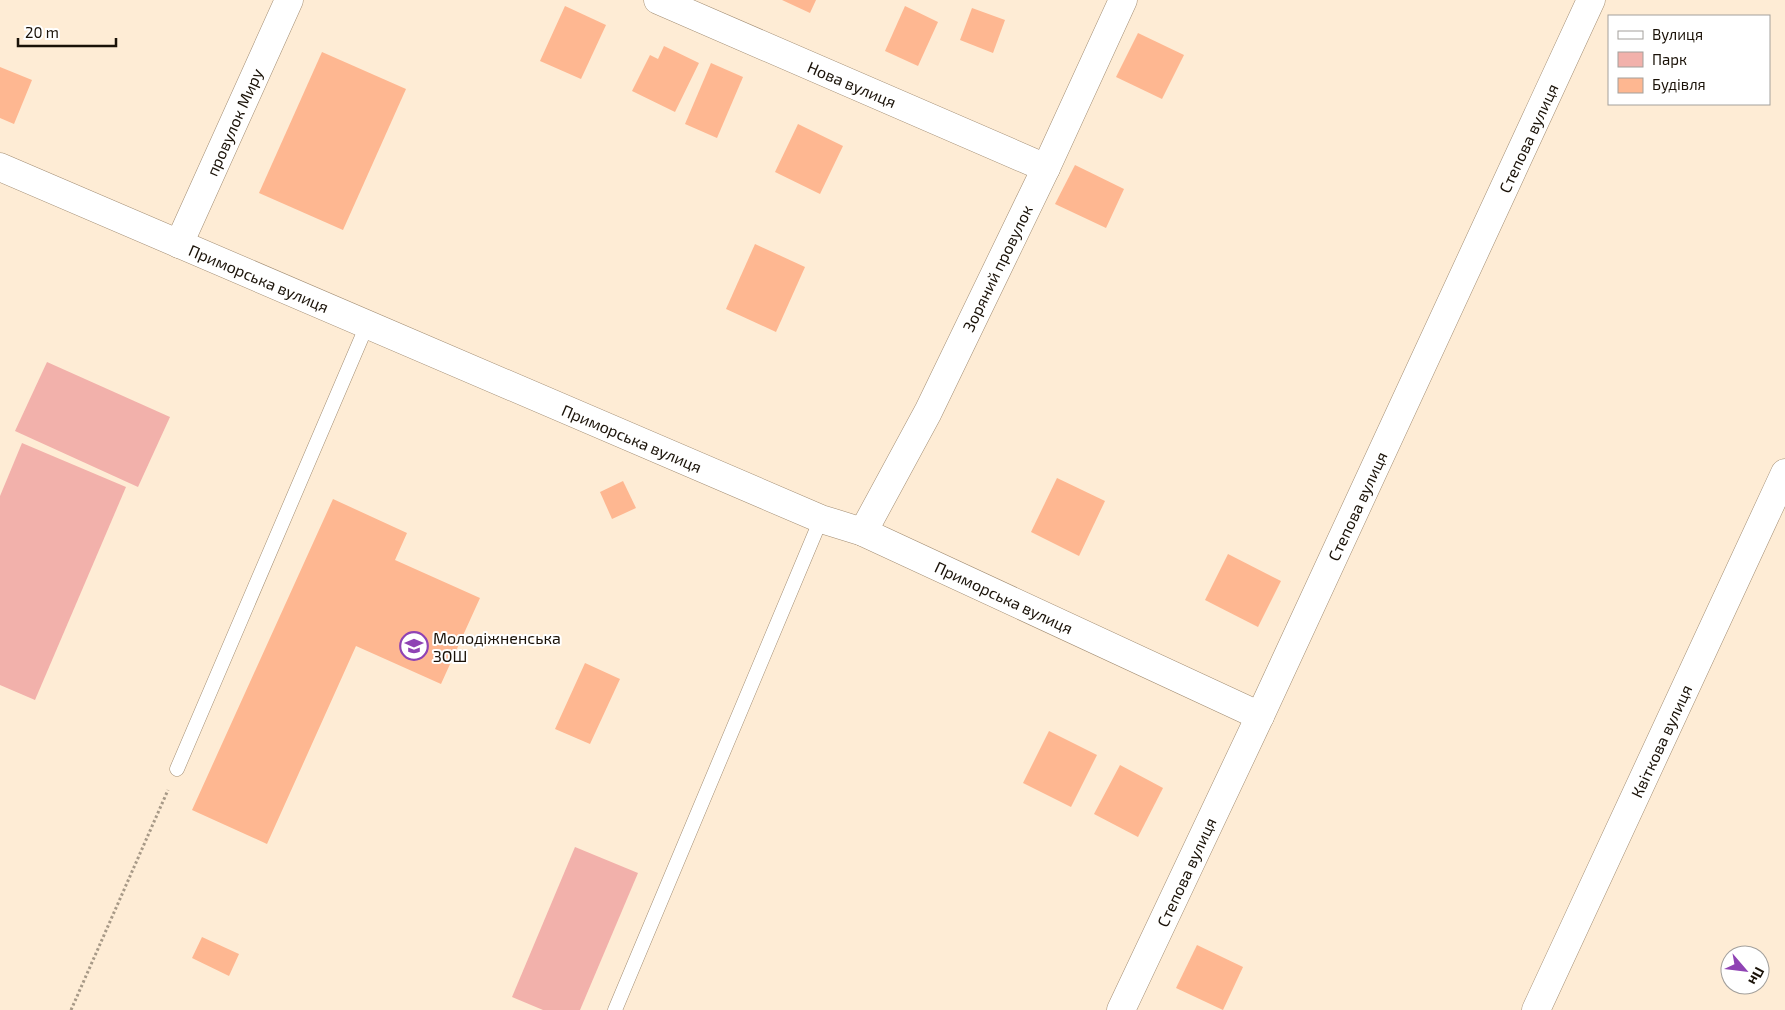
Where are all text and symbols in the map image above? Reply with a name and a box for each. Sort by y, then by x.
scale bar [18,15,115,47]
legend [1608,15,1770,105]
text: 20 m [25,23,59,41]
text: Вулиця [1652,25,1703,44]
text: Парк [1652,50,1687,68]
street label: Нова вулиця [804,57,899,112]
street label: провулок Миру [202,65,267,179]
text: Будівля [1652,75,1706,94]
street label: Степова вулиця [1494,80,1563,196]
street label: Зоряний провулок [958,201,1037,335]
street label: Приморська вулиця [186,240,332,317]
street label: Приморська вулиця [559,400,705,477]
street label: Степова вулиця [1323,448,1392,564]
street label: Приморська вулиця [931,557,1076,638]
place label: Молодіжненська ЗОШ [433,628,561,665]
school or university icon: Молодіжненська ЗОШ [399,631,429,661]
street label: Квіткова вулиця [1626,681,1696,801]
street label: Степова вулиця [1152,814,1221,930]
north arrow [1720,945,1770,995]
text: Пн [1745,964,1769,988]

